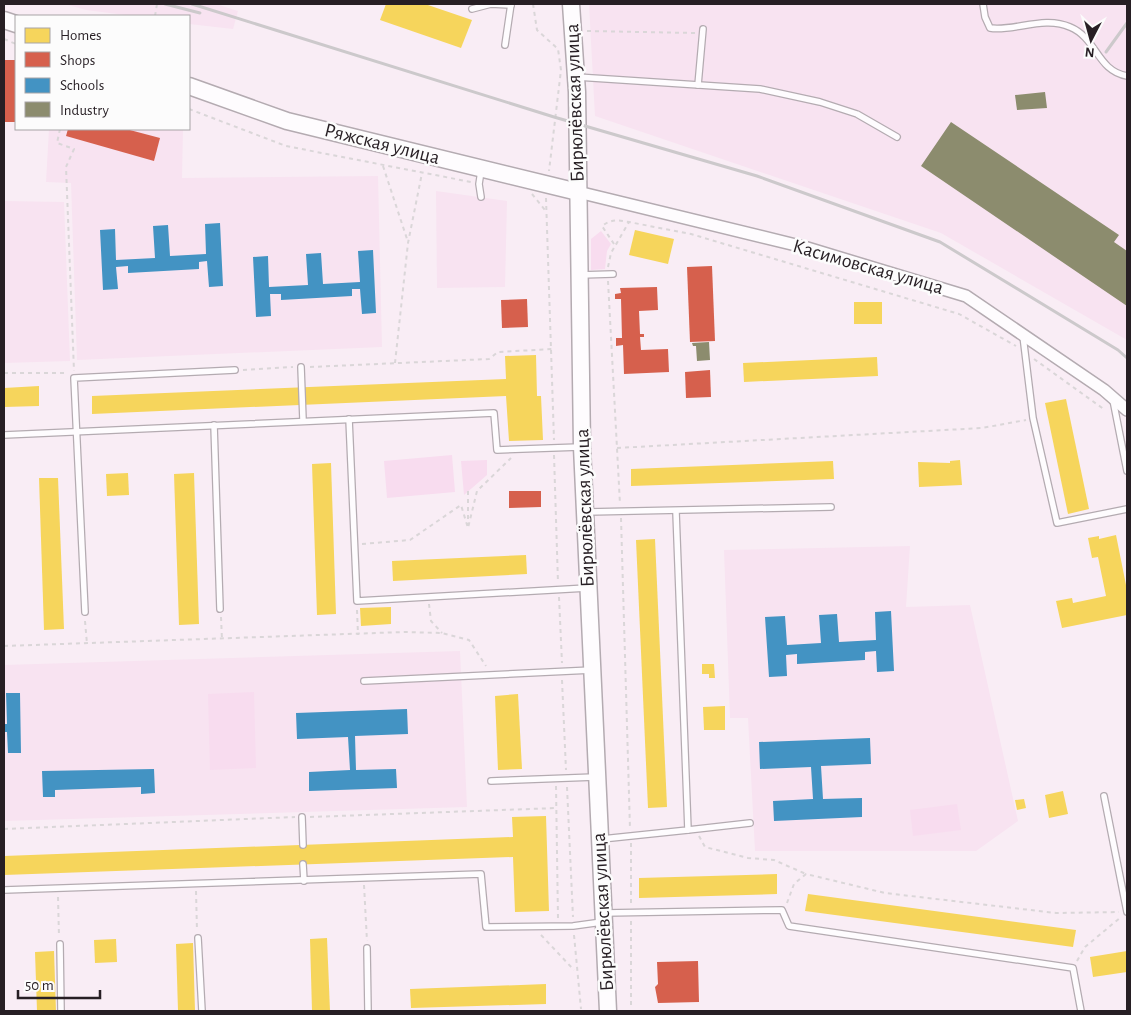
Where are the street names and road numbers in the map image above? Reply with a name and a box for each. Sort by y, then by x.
street label: Бирюлёвская улица [562,23,588,183]
street label: Ряжская улица [322,120,442,168]
street label: Касимовская улица [790,236,946,298]
street label: Бирюлёвская улица [572,428,598,588]
street label: Бирюлёвская улица [589,832,617,992]

